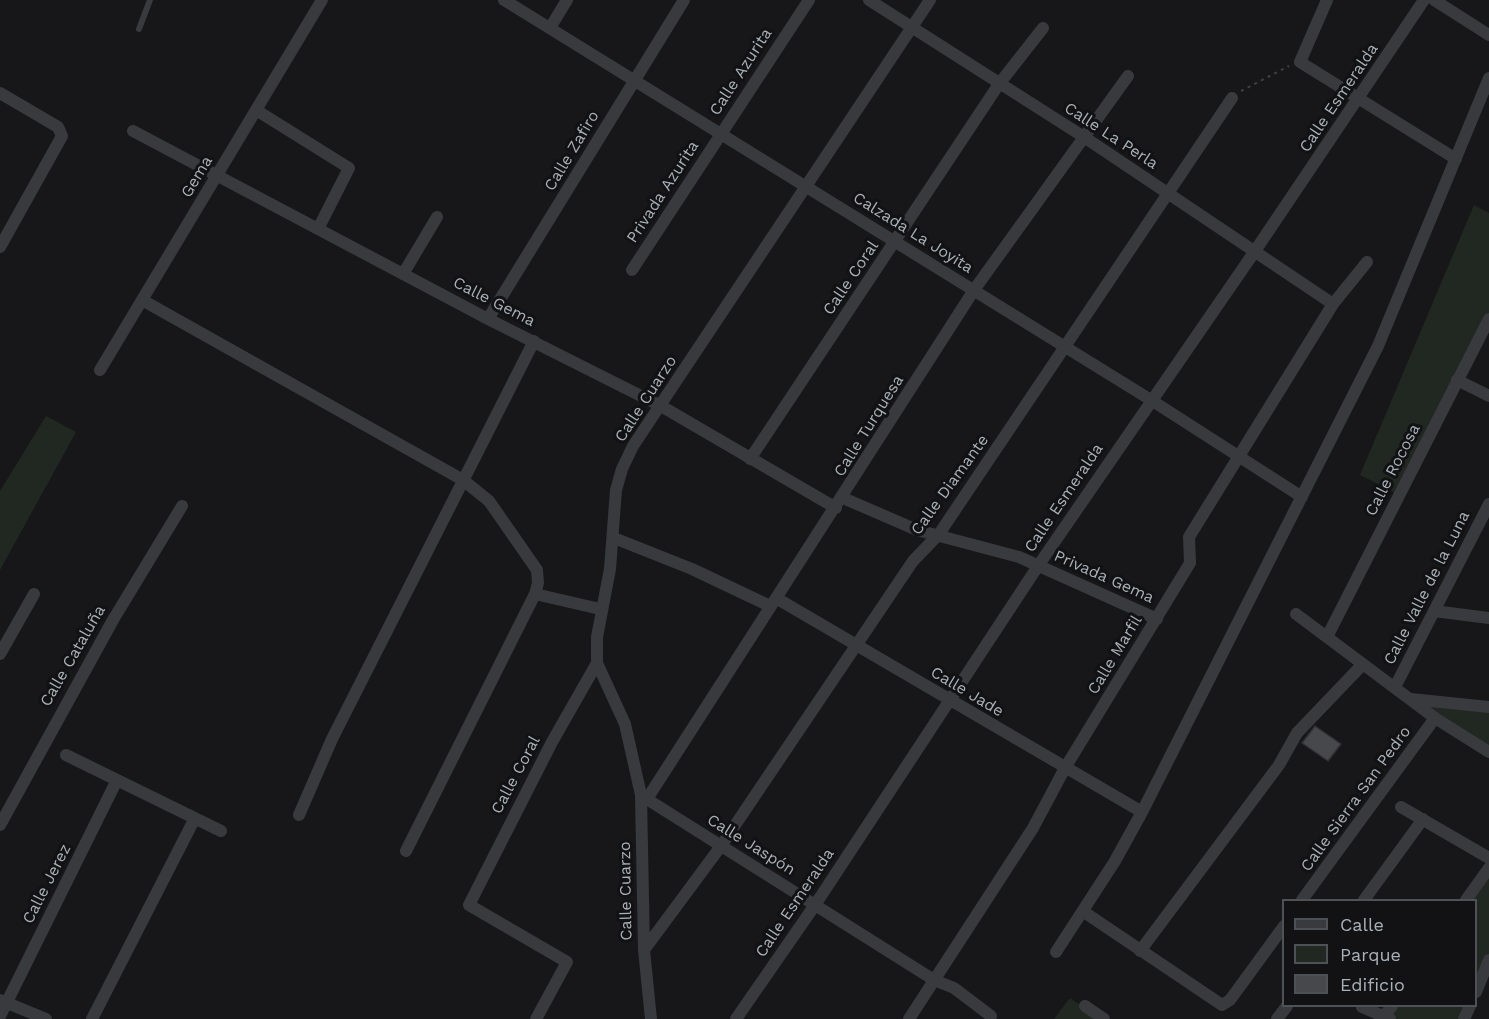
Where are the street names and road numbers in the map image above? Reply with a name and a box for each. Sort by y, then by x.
street label: Calle Azurita [706,25,776,119]
street label: Calle Esmeralda [1296,40,1382,156]
street label: Calle La Perla [1061,99,1161,173]
street label: Calle Zafiro [541,107,603,195]
street label: Privada Azurita [623,137,703,247]
street label: Gema [177,153,217,201]
street label: Calzada La Joyita [850,188,976,278]
street label: Calle Coral [819,237,883,319]
street label: Calle Gema [450,273,538,331]
street label: Calle Cuarzo [611,352,681,446]
street label: Calle Turquesa [830,372,908,480]
street label: Calle Rocosa [1362,421,1424,519]
street label: Calle Diamante [907,431,993,539]
street label: Calle Esmeralda [1021,440,1107,556]
street label: Calle Valle de la Luna [1380,508,1474,668]
street label: Privada Gema [1051,546,1157,608]
street label: Calle Cataluña [36,602,110,710]
street label: Calle Marfil [1084,612,1146,698]
street label: Calle Jade [927,663,1007,721]
street label: Calle Sierra San Pedro [1297,723,1415,875]
street label: Calle Coral [487,733,545,817]
street label: Calle Jaspón [703,810,799,880]
street label: Calle Jerez [19,841,75,927]
street label: Calle Cuarzo [616,841,636,941]
street label: Calle Esmeralda [752,845,838,961]

